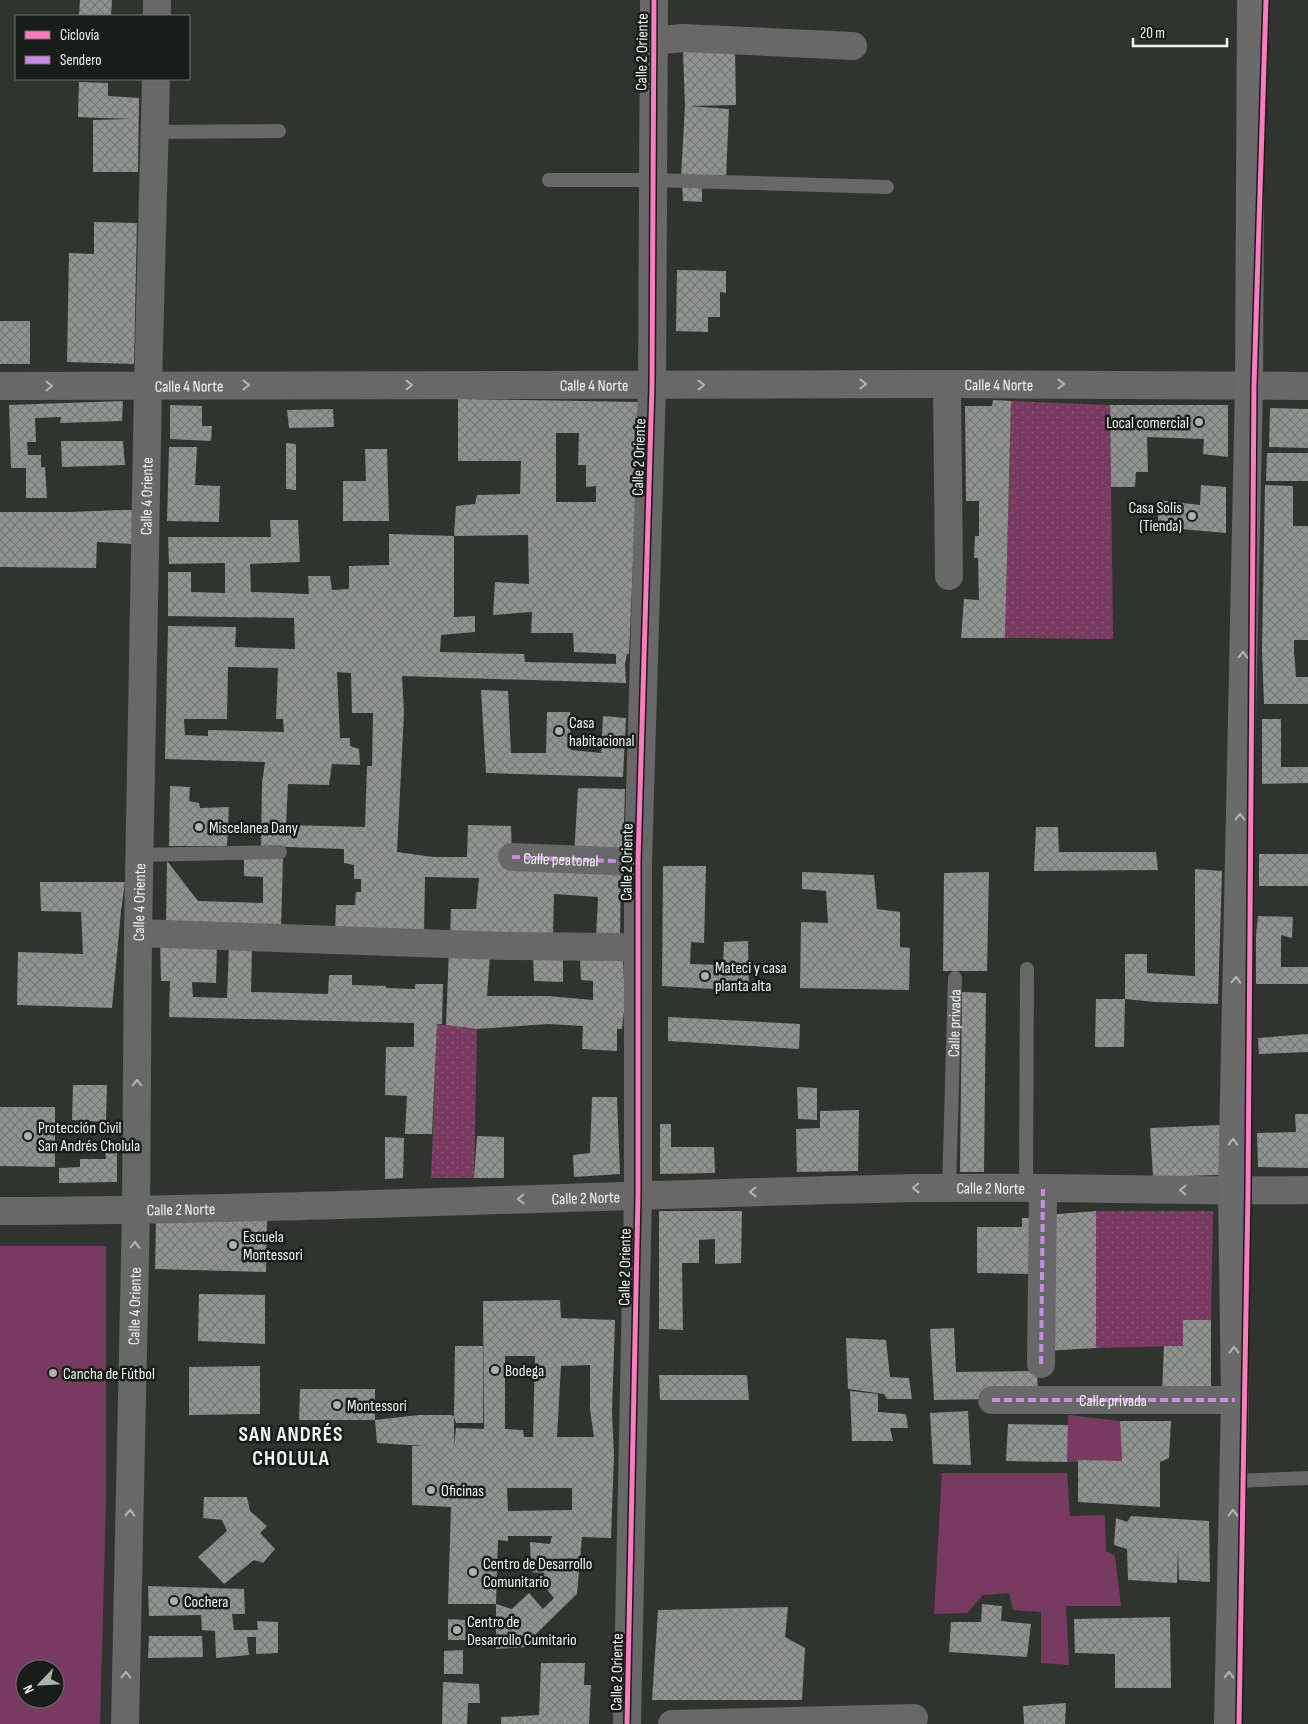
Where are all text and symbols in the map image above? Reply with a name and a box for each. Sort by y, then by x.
street label: Calle 2 Oriente [632,13,653,91]
legend [15,15,190,80]
scale bar [1133,15,1227,47]
text: 20 m [1140,24,1165,43]
text: Ciclovía [60,26,100,45]
text: Sendero [60,51,101,70]
street label: Calle 4 Norte [965,376,1033,395]
street label: Calle 4 Norte [560,377,628,396]
street label: Calle 4 Norte [155,378,223,397]
one-way arrow [860,379,868,389]
one-way arrow [1058,379,1065,389]
one-way arrow [242,380,250,390]
one-way arrow [405,380,413,390]
one-way arrow [698,380,705,390]
one-way arrow [45,381,53,391]
place label: Local comercial [1106,414,1189,433]
marker: Local comercial [1193,416,1205,428]
street label: Calle 2 Oriente [629,418,650,496]
street label: Calle 4 Oriente [137,457,158,535]
place label: Casa Solis (Tienda) [1128,499,1182,536]
marker: Casa Solis (Tienda) [1186,510,1198,522]
one-way arrow [1238,651,1248,658]
place label: Casa habitacional [569,714,635,751]
marker: Casa habitacional [553,725,565,737]
one-way arrow [1234,813,1245,821]
place label: Miscelanea Dany [209,819,298,838]
marker: Miscelanea Dany [193,821,205,833]
street label: Calle 2 Oriente [617,823,638,901]
street label: Calle peatonal [523,849,599,871]
street label: Calle 4 Oriente [130,863,150,941]
place label: Mateci y casa planta alta [715,959,787,996]
marker: Mateci y casa planta alta [699,970,711,982]
one-way arrow [1231,975,1241,983]
street label: Calle privada [945,989,966,1057]
one-way arrow [132,1079,142,1086]
place label: Protección Civil San Andrés Cholula [38,1119,140,1156]
marker: Protección Civil San Andrés Cholula [22,1130,34,1142]
one-way arrow [1228,1138,1238,1146]
street label: Calle 2 Norte [956,1180,1025,1199]
one-way arrow [911,1183,919,1194]
one-way arrow [1179,1185,1186,1195]
one-way arrow [749,1187,757,1198]
street label: Calle 2 Norte [551,1188,620,1209]
one-way arrow [516,1193,524,1204]
street label: Calle 2 Norte [147,1200,216,1220]
place label: Escuela Montessori [243,1228,303,1265]
street label: Calle 2 Oriente [615,1228,636,1306]
marker: Escuela Montessori [227,1239,239,1251]
one-way arrow [130,1241,140,1249]
street label: Calle 4 Oriente [125,1267,146,1345]
one-way arrow [1229,1346,1240,1354]
place label: Bodega [505,1362,544,1381]
marker: Bodega [489,1364,501,1376]
place label: Cancha de Fútbol [63,1365,155,1384]
marker: Cancha de Fútbol [47,1367,59,1379]
street label: Calle privada [1079,1392,1147,1411]
place label: Montessori [347,1397,407,1416]
marker: Montessori [331,1399,343,1411]
district label: SAN ANDRÉS CHOLULA [239,1422,343,1471]
place label: Oficinas [441,1482,484,1501]
marker: Oficinas [425,1484,437,1496]
one-way arrow [124,1509,135,1517]
one-way arrow [1228,1509,1238,1516]
place label: Centro de Desarrollo Comunitario [483,1555,592,1592]
marker: Centro de Desarrollo Comunitario [467,1566,479,1578]
place label: Cochera [184,1593,228,1612]
marker: Cochera [168,1595,180,1607]
place label: Centro de Desarrollo Cumitario [467,1613,577,1650]
marker: Centro de Desarrollo Cumitario [451,1624,463,1636]
street label: Calle 2 Oriente [607,1633,628,1711]
north arrow [15,1659,65,1709]
one-way arrow [121,1671,131,1679]
one-way arrow [1224,1671,1235,1679]
text: N [19,1682,38,1696]

